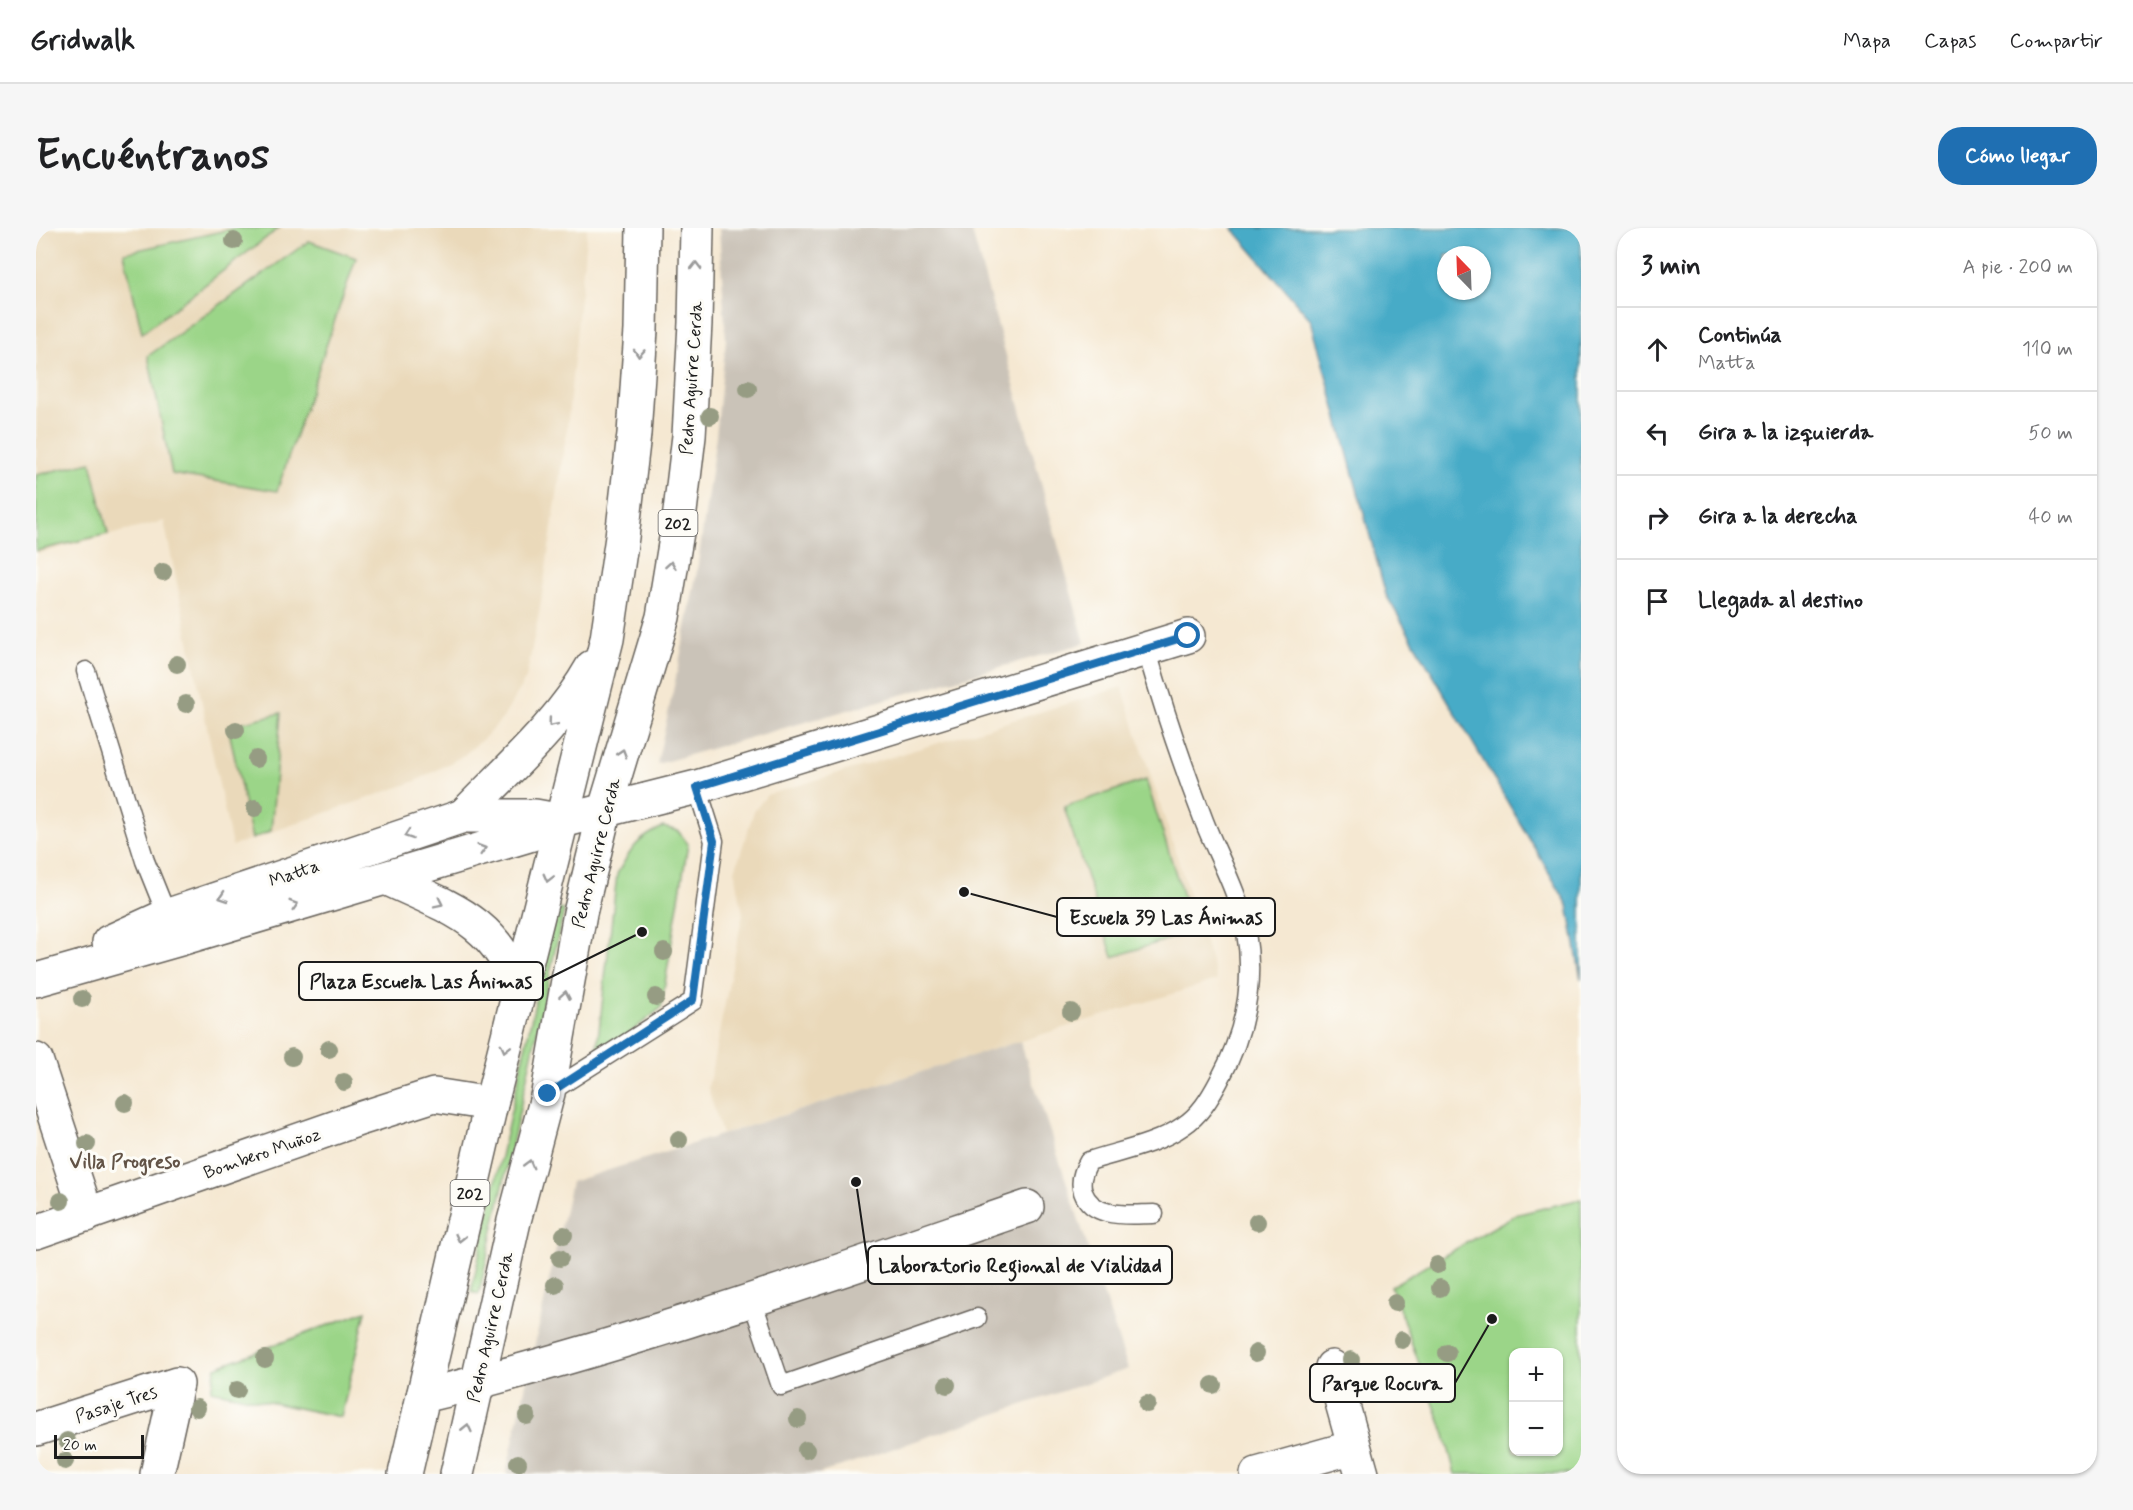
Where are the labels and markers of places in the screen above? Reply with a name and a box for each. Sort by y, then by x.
callout: Escuela 39 Las Ánimas [1057,898,1275,936]
callout: Plaza Escuela Las Ánimas [299,962,543,1000]
callout: Laboratorio Regional de Vialidad [868,1246,1172,1284]
callout: Parque Rocura [1310,1364,1455,1402]

